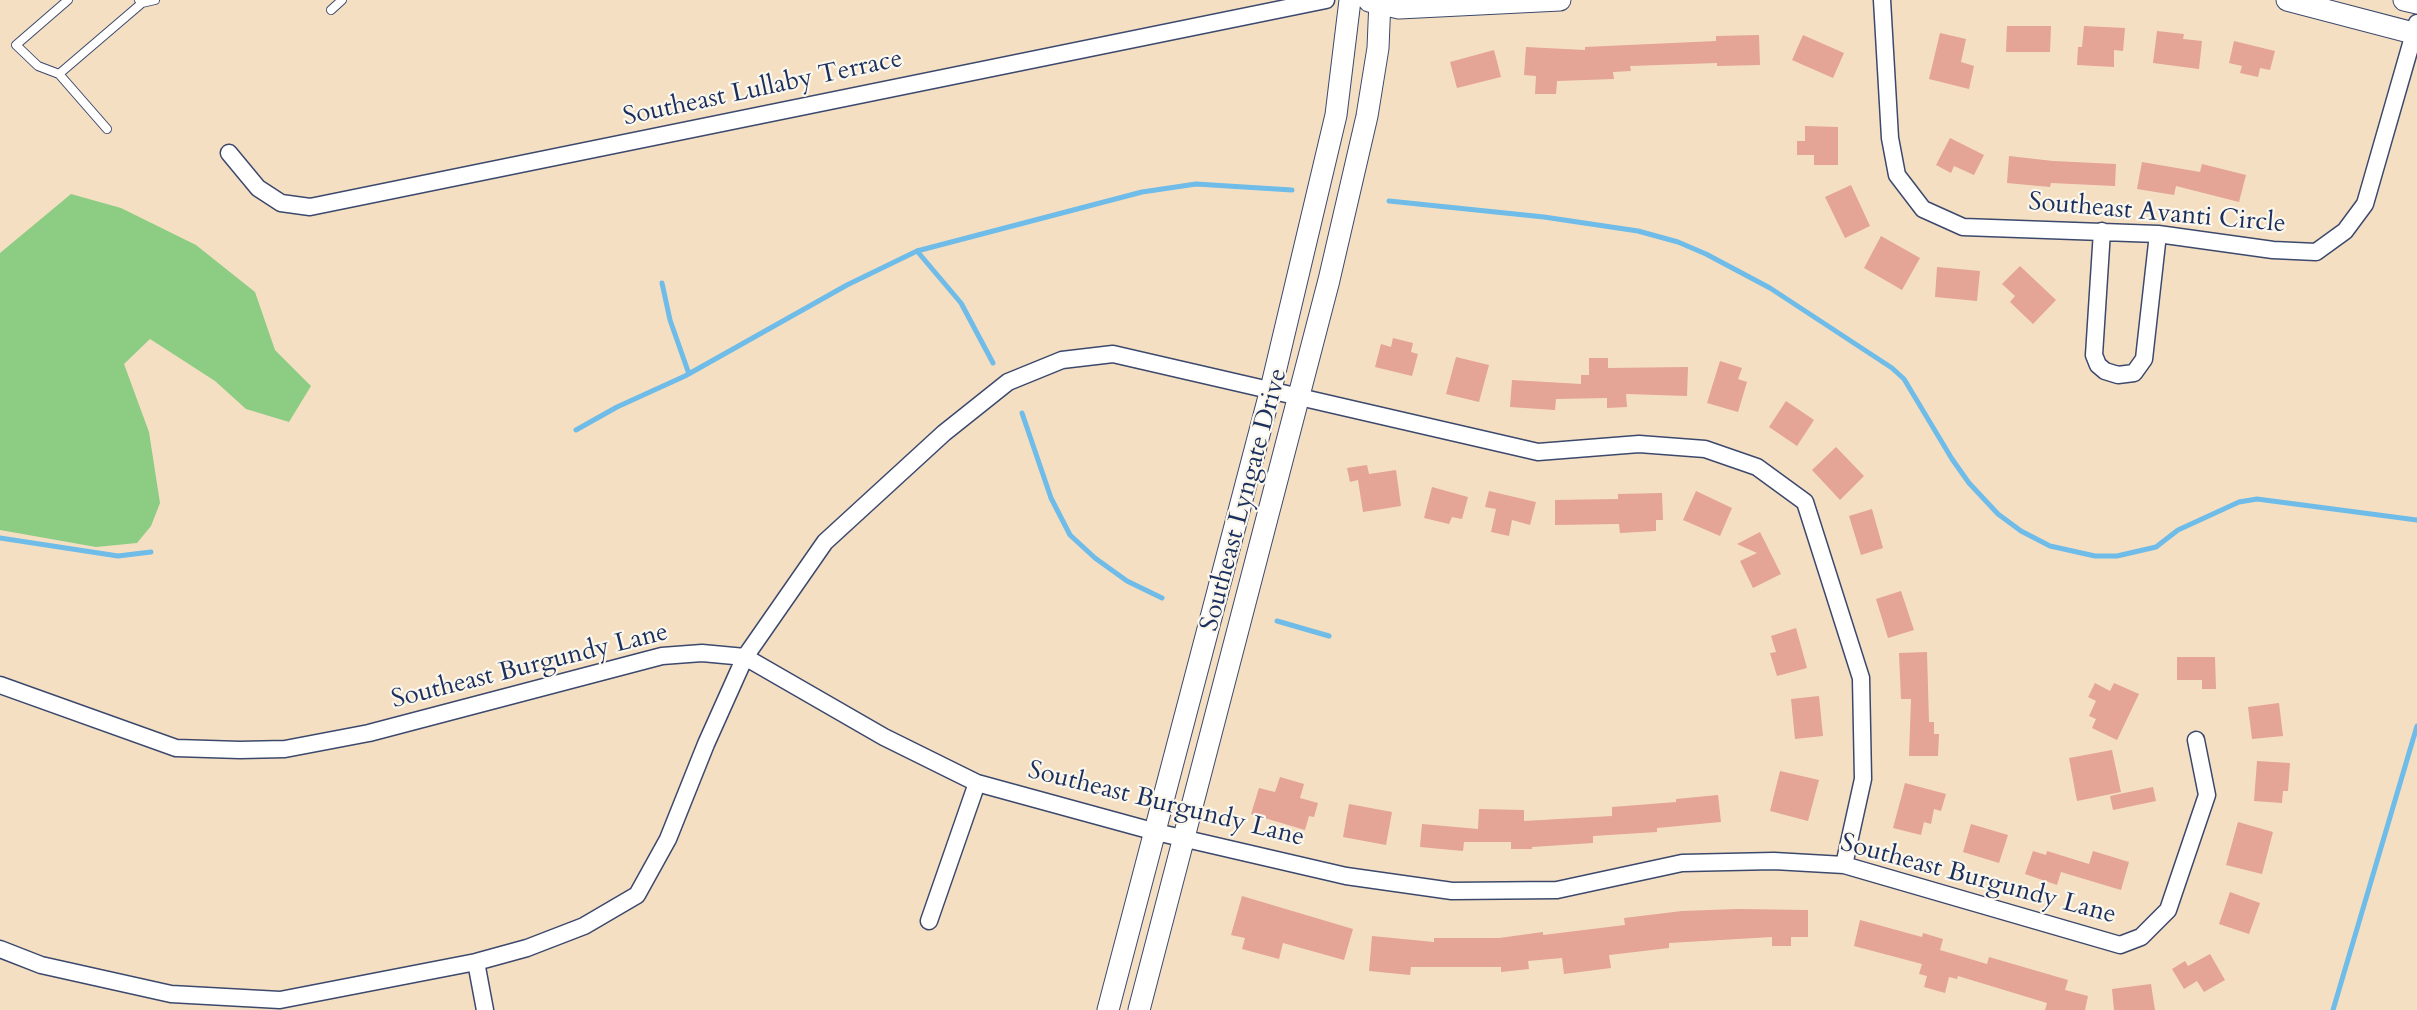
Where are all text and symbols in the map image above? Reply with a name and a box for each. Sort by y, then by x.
street label: Southeast Lullaby Terrace [621,44,905,134]
street label: Southeast Avanti Circle [2027,187,2287,241]
street label: Southeast Lyngate Drive [1195,365,1295,635]
street label: Southeast Burgundy Lane [388,618,672,716]
street label: Southeast Burgundy Lane [1024,756,1308,854]
street label: Southeast Burgundy Lane [1837,828,2119,932]

